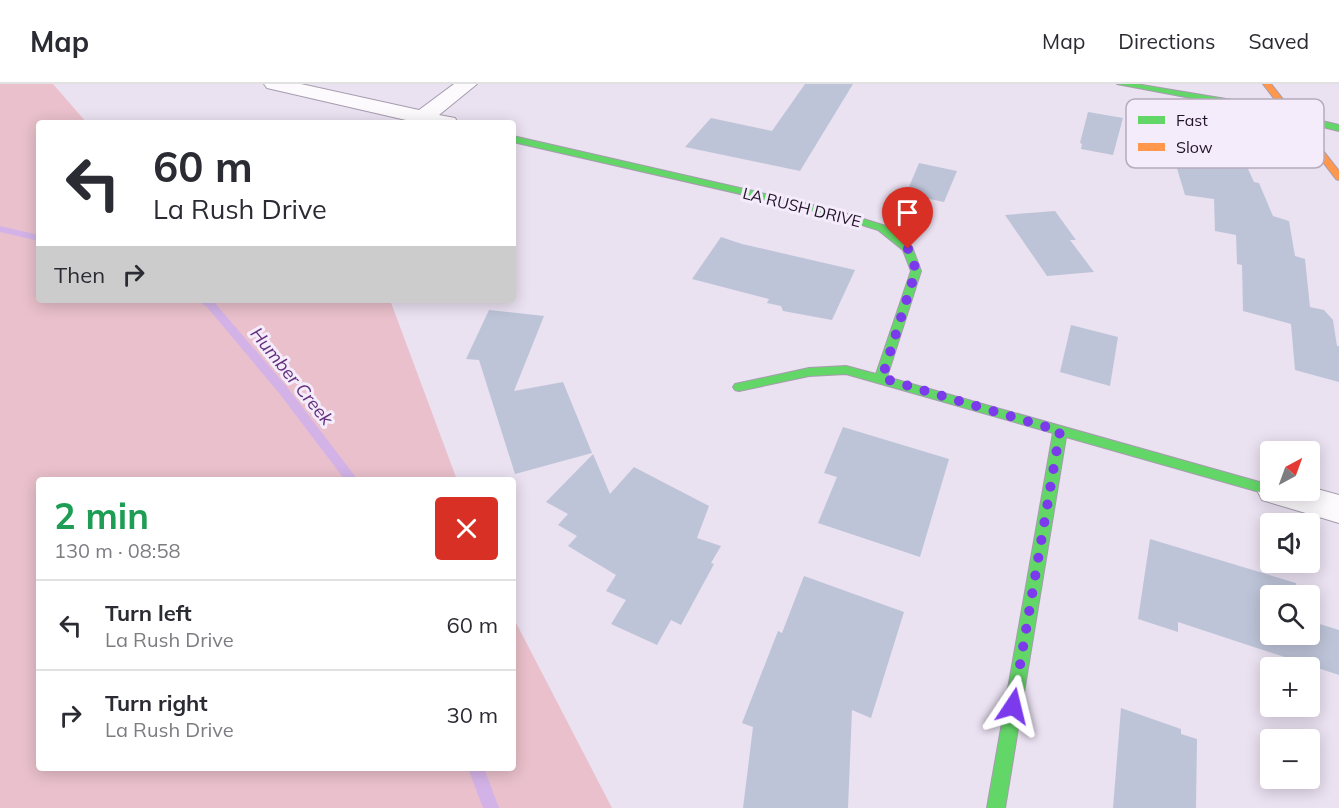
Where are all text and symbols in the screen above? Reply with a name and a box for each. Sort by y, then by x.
text: Map [30,24,89,59]
text: Map [1042,28,1085,54]
text: Directions [1118,28,1215,54]
text: Saved [1248,28,1309,54]
legend [1126,99,1324,168]
text: Fast [1176,110,1208,130]
text: Slow [1176,137,1213,157]
text: 60 m [153,140,253,193]
icon: left [54,144,132,222]
street label: LA RUSH DRIVE [741,183,863,231]
pin [882,187,933,249]
text: La Rush Drive [153,192,327,226]
icon: arrive [891,196,924,229]
icon: right [117,258,150,291]
text: Then [54,261,105,289]
water label: Humber Creek [245,322,339,430]
north arrow [1260,441,1320,501]
map controls [1260,441,1320,789]
text: 2 min [54,493,149,538]
button: close [435,497,498,560]
button: sound [1260,513,1320,573]
text: 130 m · 08:58 [54,538,180,563]
button: search [1260,585,1320,645]
text: Turn left [105,599,192,627]
icon: left [54,609,87,642]
text: 60 m [447,611,498,639]
text: La Rush Drive [105,627,234,652]
button: + [1260,657,1320,717]
position arrow [981,674,1045,738]
text: Turn right [105,689,208,717]
icon: right [54,699,87,732]
text: 30 m [447,701,498,729]
text: La Rush Drive [105,717,234,742]
button: − [1260,729,1320,789]

